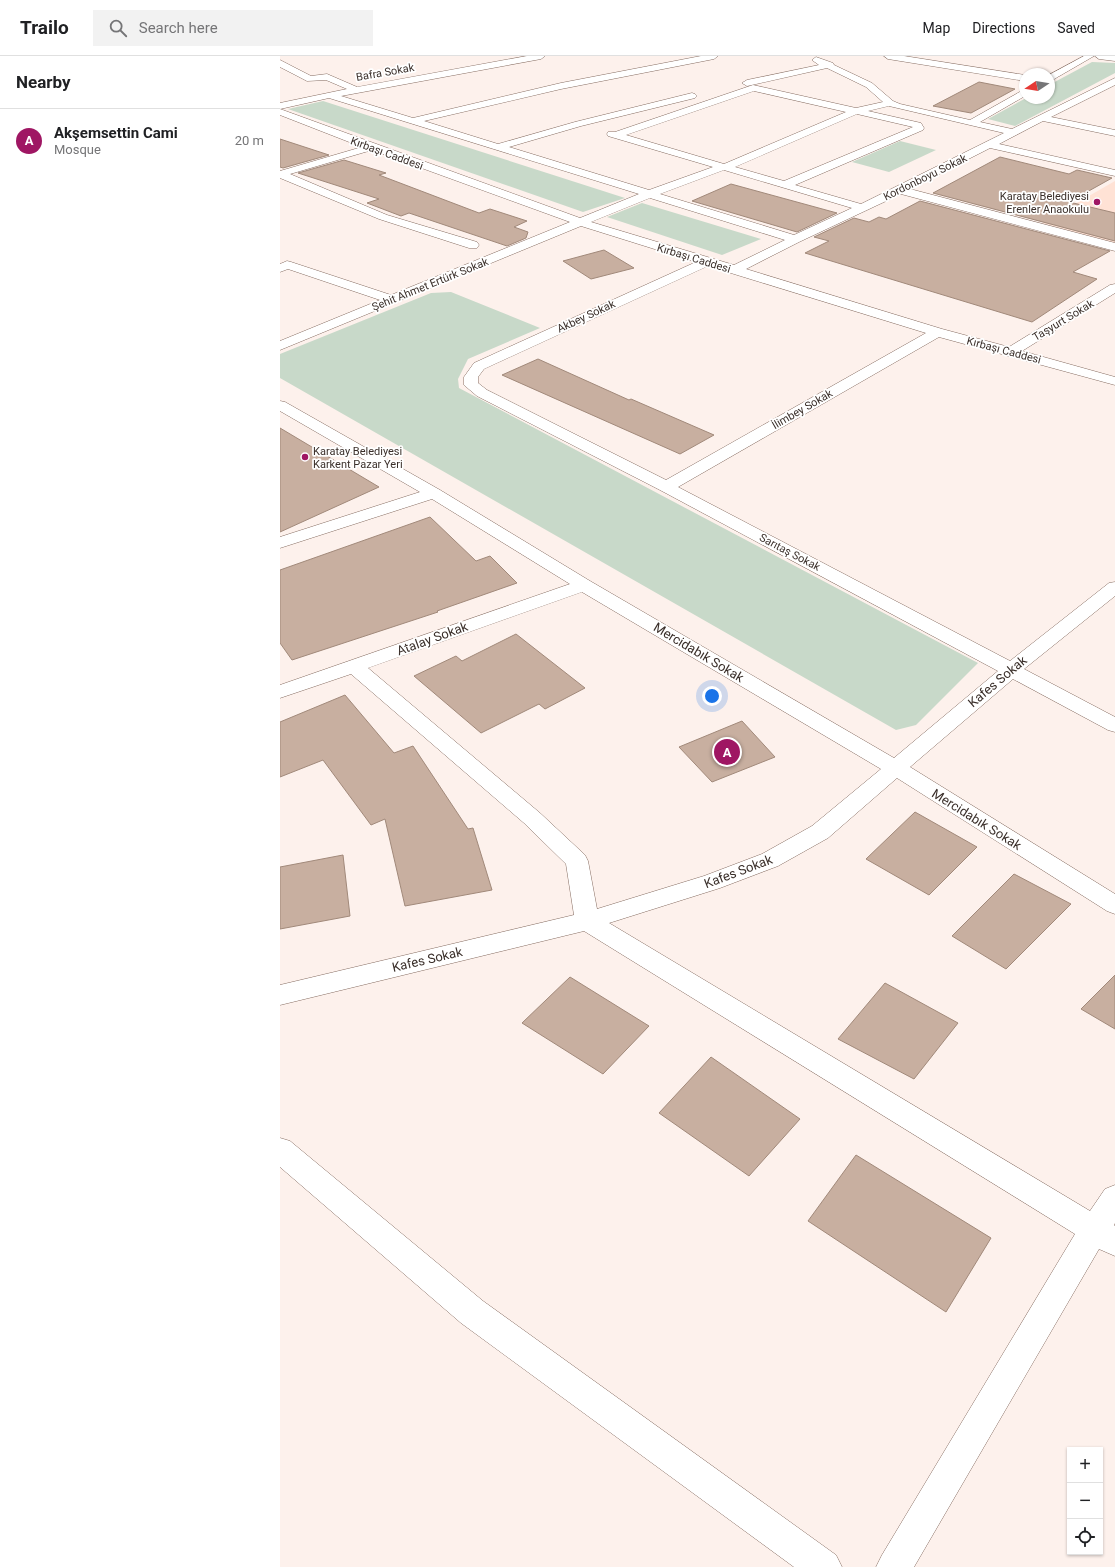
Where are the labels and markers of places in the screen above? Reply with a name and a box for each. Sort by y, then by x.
place label: Karatay Belediyesi Erenler Anaokulu [1000,190,1089,216]
marker: Karatay Belediyesi Erenler Anaokulu [1092,197,1102,207]
place label: Karatay Belediyesi Karkent Pazar Yeri [313,445,403,471]
marker: Karatay Belediyesi Karkent Pazar Yeri [300,452,310,462]
pin: A [714,737,740,767]

